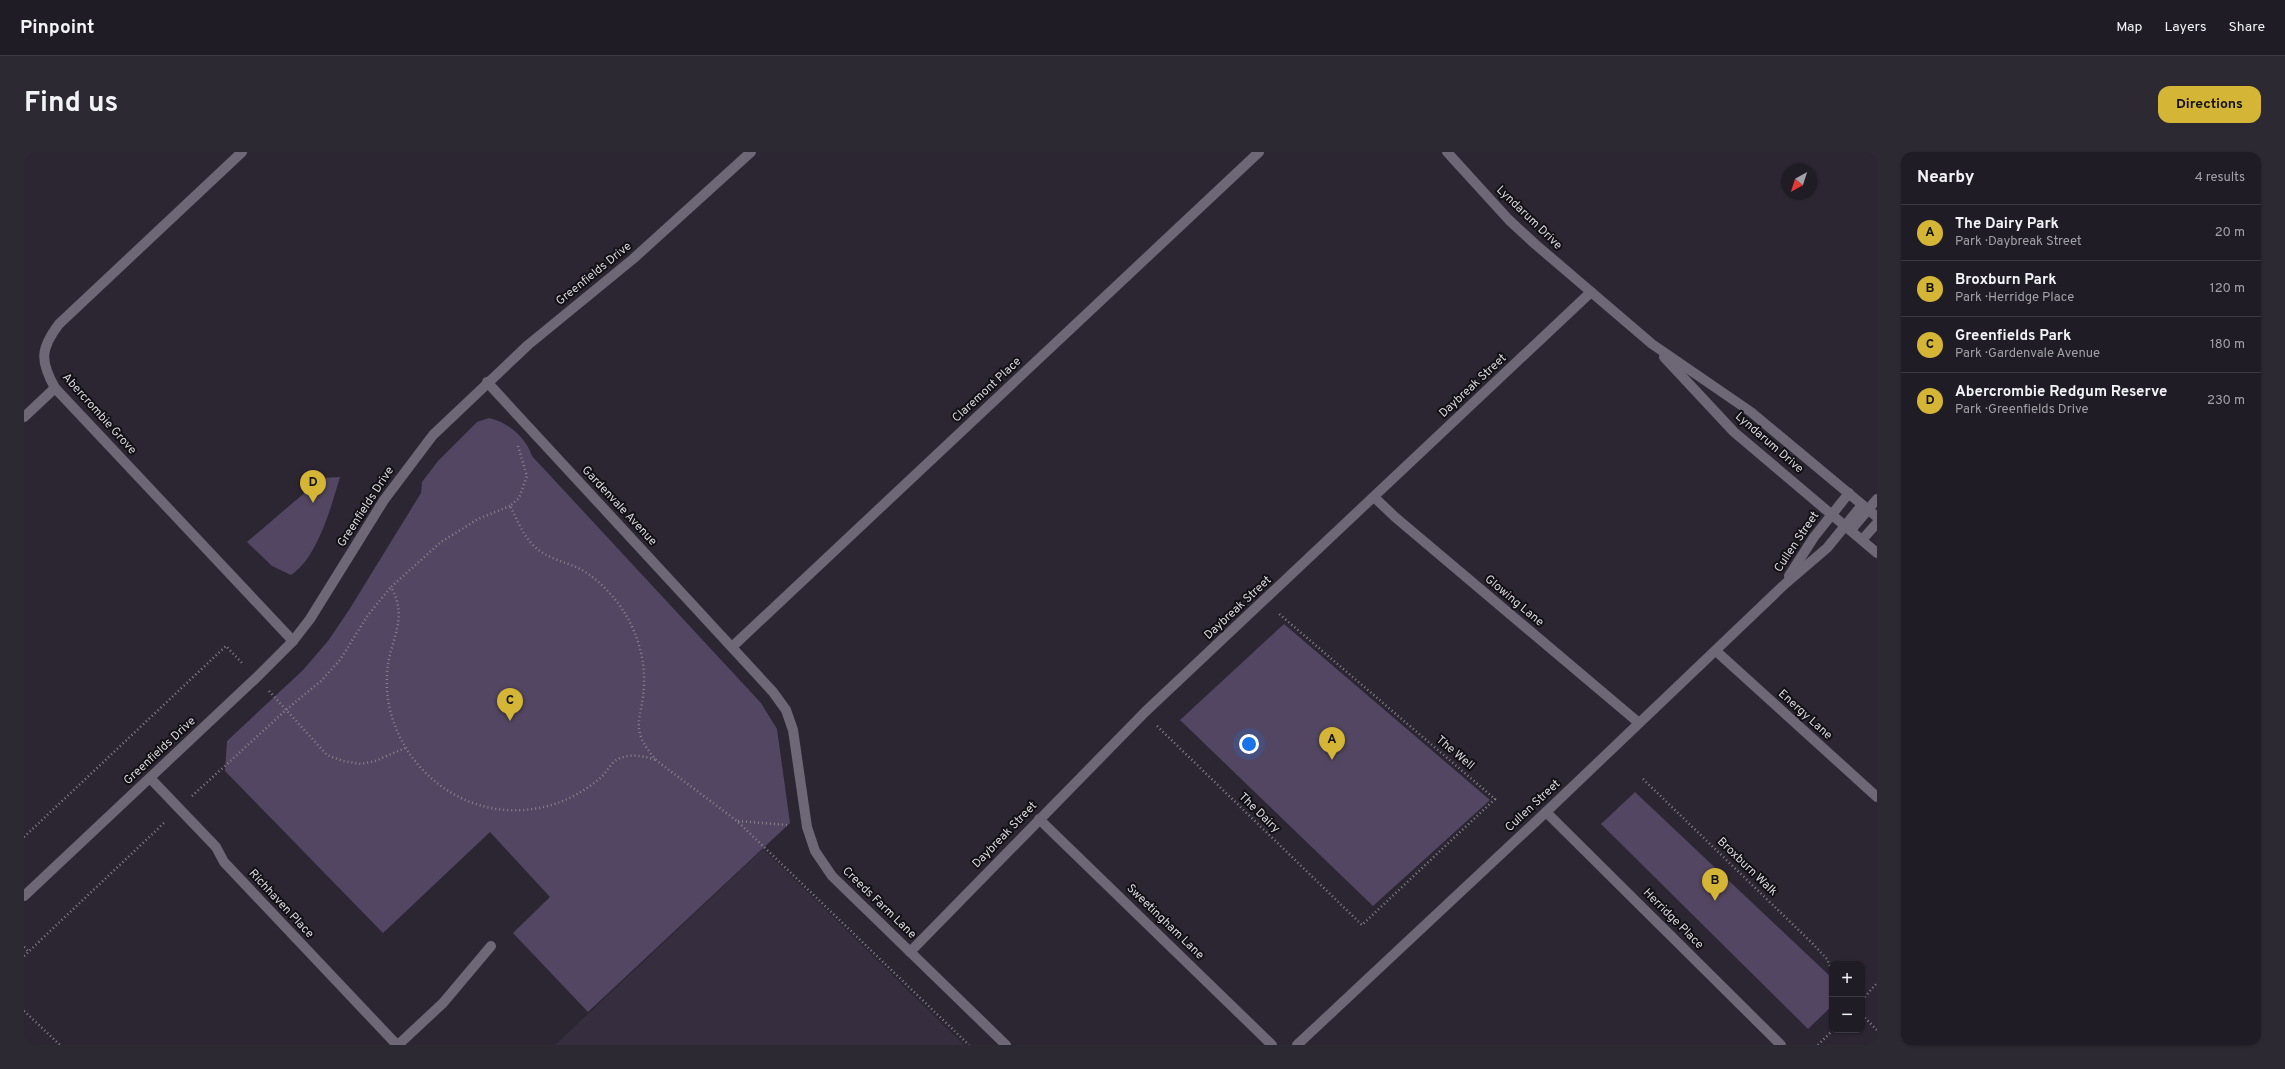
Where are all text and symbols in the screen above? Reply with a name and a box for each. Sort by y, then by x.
text: Pinpoint [20,16,95,40]
text: Map [2116,19,2142,36]
text: Layers [2164,19,2206,36]
text: Share [2228,19,2265,36]
text: Find us [24,86,118,122]
button: Directions [2158,86,2261,123]
north arrow [1781,164,1817,200]
text: Nearby [1917,167,1974,189]
text: 4 results [2195,170,2245,186]
street label: Lyndarum Drive [1493,182,1565,254]
text: The Dairy Park [1955,215,2059,234]
text: A [1925,225,1935,241]
text: 20 m [2215,225,2245,241]
text: Park · Daybreak Street [1955,234,2082,250]
street label: Greenfields Drive [553,239,635,309]
text: Broxburn Park [1955,271,2057,290]
text: B [1926,281,1934,297]
text: 120 m [2210,281,2245,297]
text: Park · Herridge Place [1955,290,2074,306]
text: Greenfields Park [1955,327,2071,346]
text: C [1926,337,1934,353]
text: 180 m [2210,337,2245,353]
text: Park · Gardenvale Avenue [1955,346,2100,362]
street label: Daybreak Street [1436,351,1510,421]
street label: Claremont Place [949,354,1025,426]
street label: Abercrombie Grove [58,370,140,458]
text: Abercrombie Redgum Reserve [1955,383,2167,402]
text: D [1925,393,1935,409]
text: 230 m [2207,393,2245,409]
text: Park · Greenfields Drive [1955,402,2089,418]
street label: Lyndarum Drive [1731,409,1807,477]
street label: Gardenvale Avenue [578,463,660,549]
street label: Greenfields Drive [334,464,398,550]
pin: D [300,470,326,503]
street label: Cullen Street [1771,509,1823,575]
street label: Glowing Lane [1481,572,1547,630]
street label: Daybreak Street [1201,573,1275,643]
street label: Energy Lane [1775,686,1835,744]
pin: C [497,688,523,721]
street label: Greenfields Drive [121,713,199,789]
pin: A [1319,727,1345,760]
street label: The Well [1432,732,1478,774]
your location [1239,734,1259,754]
street label: Cullen Street [1502,776,1564,836]
street label: The Dairy [1235,789,1283,837]
street label: Daybreak Street [969,798,1041,872]
street label: Broxburn Walk [1714,835,1780,899]
street label: Creeds Farm Lane [839,864,919,942]
street label: Richhaven Place [245,866,317,942]
pin: B [1702,868,1728,901]
street label: Sweetingham Lane [1123,881,1207,963]
street label: Herridge Place [1639,885,1707,953]
map controls [1829,961,1865,1033]
button: + [1829,961,1865,997]
button: − [1829,997,1865,1033]

